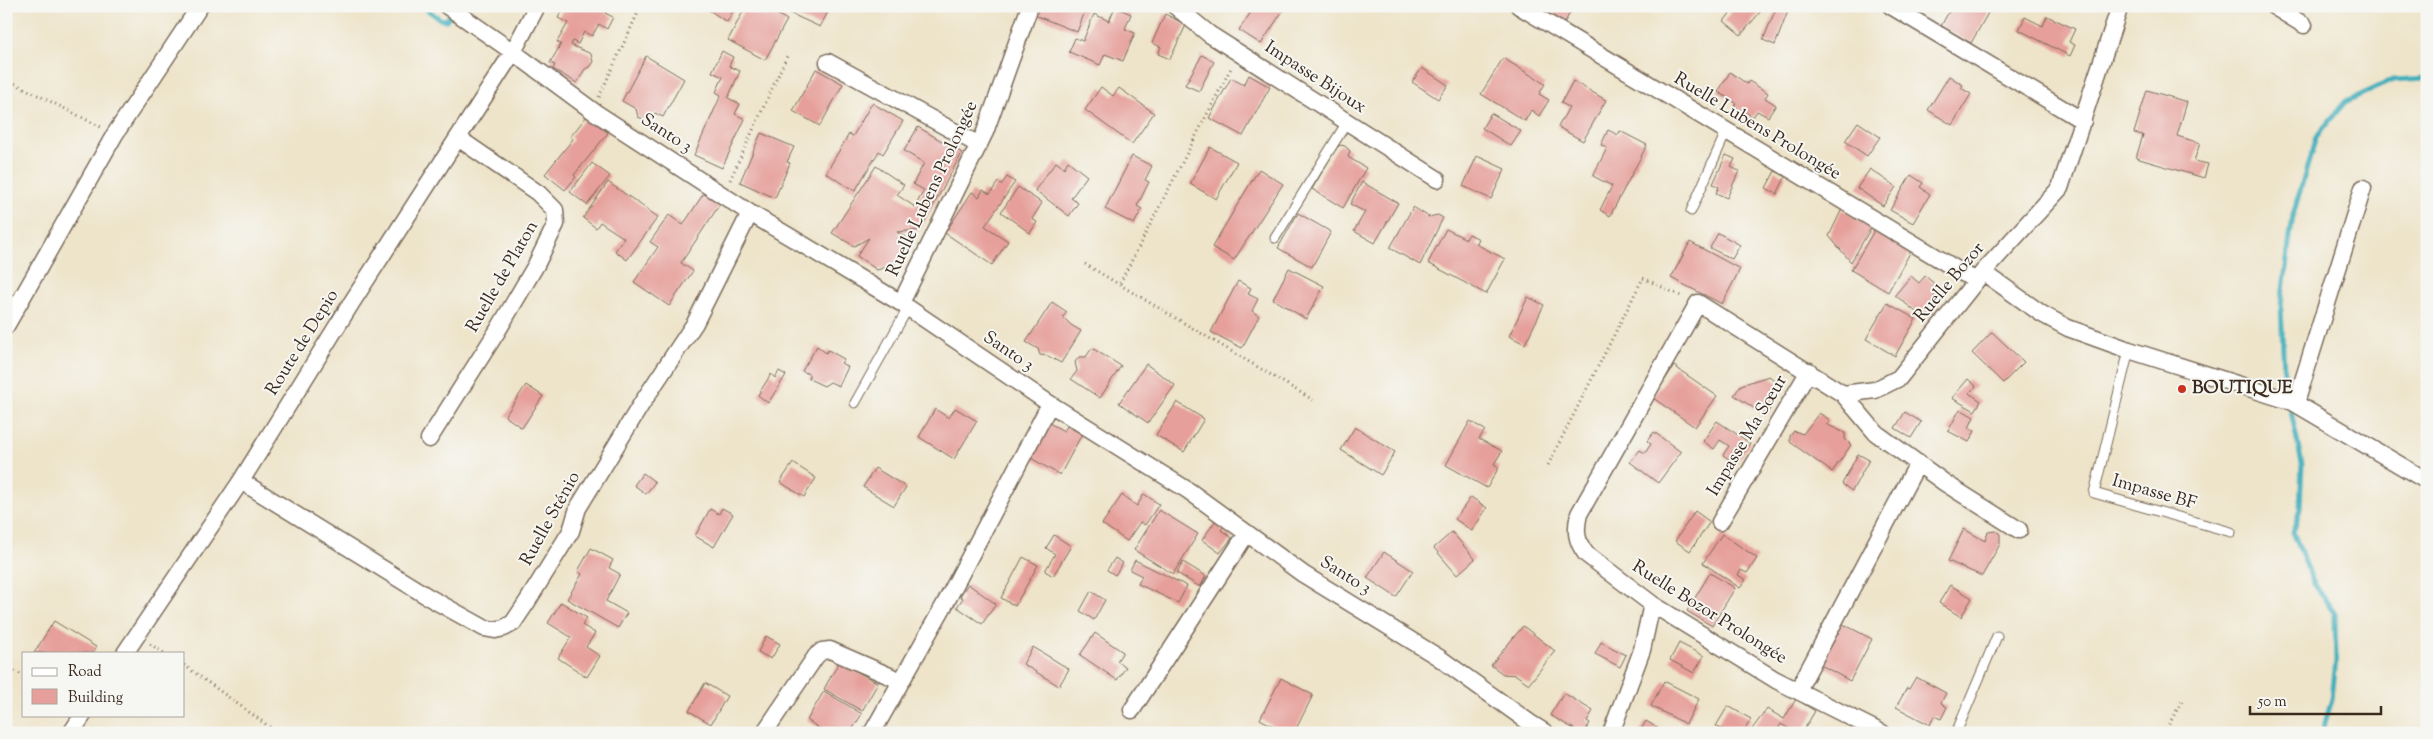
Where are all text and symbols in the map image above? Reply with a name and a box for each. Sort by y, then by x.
street label: Impasse Bijoux [1259,35,1371,121]
street label: Ruelle Lubens Prolongée [1668,67,1846,187]
street label: Ruelle Lubens Prolongée [881,97,985,281]
street label: Santo 3 [635,108,697,160]
street label: Ruelle de Platon [460,216,546,338]
street label: Ruelle Bozor [1909,237,1992,329]
street label: Route de Depio [260,285,346,401]
street label: Santo 3 [977,325,1039,379]
street label: Impasse Ma Sœur [1702,370,1795,502]
place label: BOUTIQUE [2192,376,2293,402]
marker: BOUTIQUE [2176,383,2188,395]
street label: Ruelle Sténio [514,467,588,571]
street label: Impasse BF [2109,469,2199,517]
street label: Santo 3 [1314,550,1376,602]
street label: Ruelle Bozor Prolongée [1626,555,1792,671]
legend [22,652,185,716]
text: Road [68,662,102,683]
scale bar [2250,684,2382,716]
text: Building [68,688,123,709]
text: 50 m [2257,692,2287,713]

